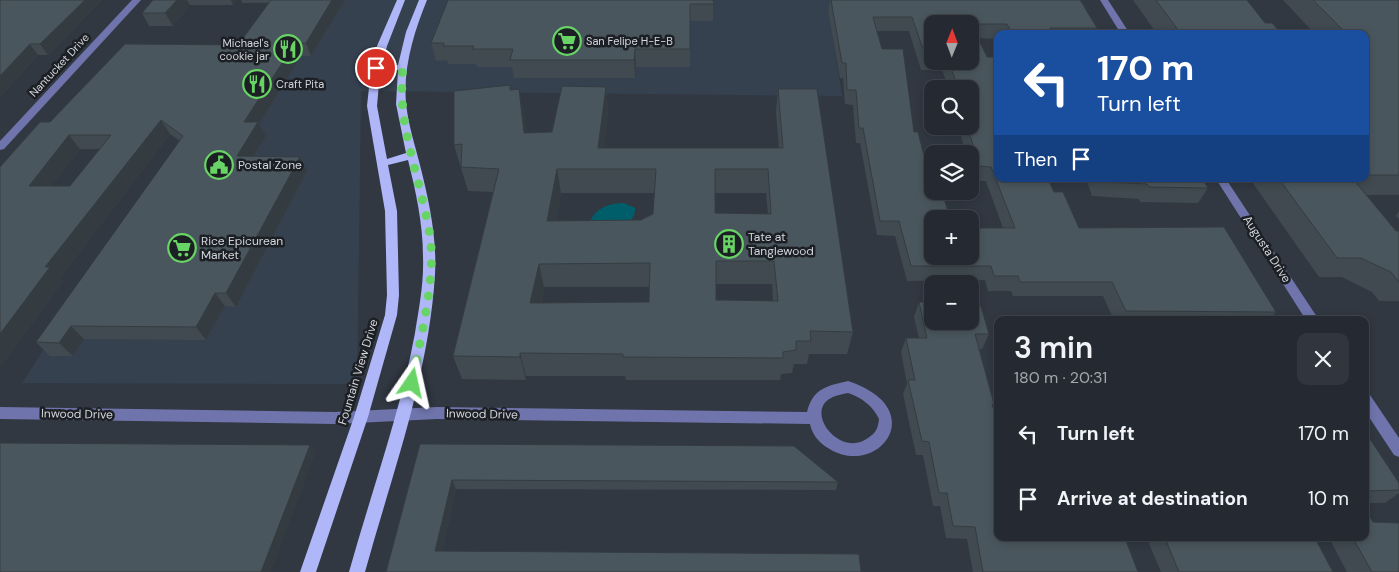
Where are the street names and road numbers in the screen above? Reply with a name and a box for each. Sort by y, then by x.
street label: Nantucket Drive [26,30,92,100]
street label: Augusta Drive [1239,212,1295,286]
street label: Fountain View Drive [334,317,382,427]
street label: Inwood Drive [41,405,113,423]
street label: Inwood Drive [446,405,518,423]

